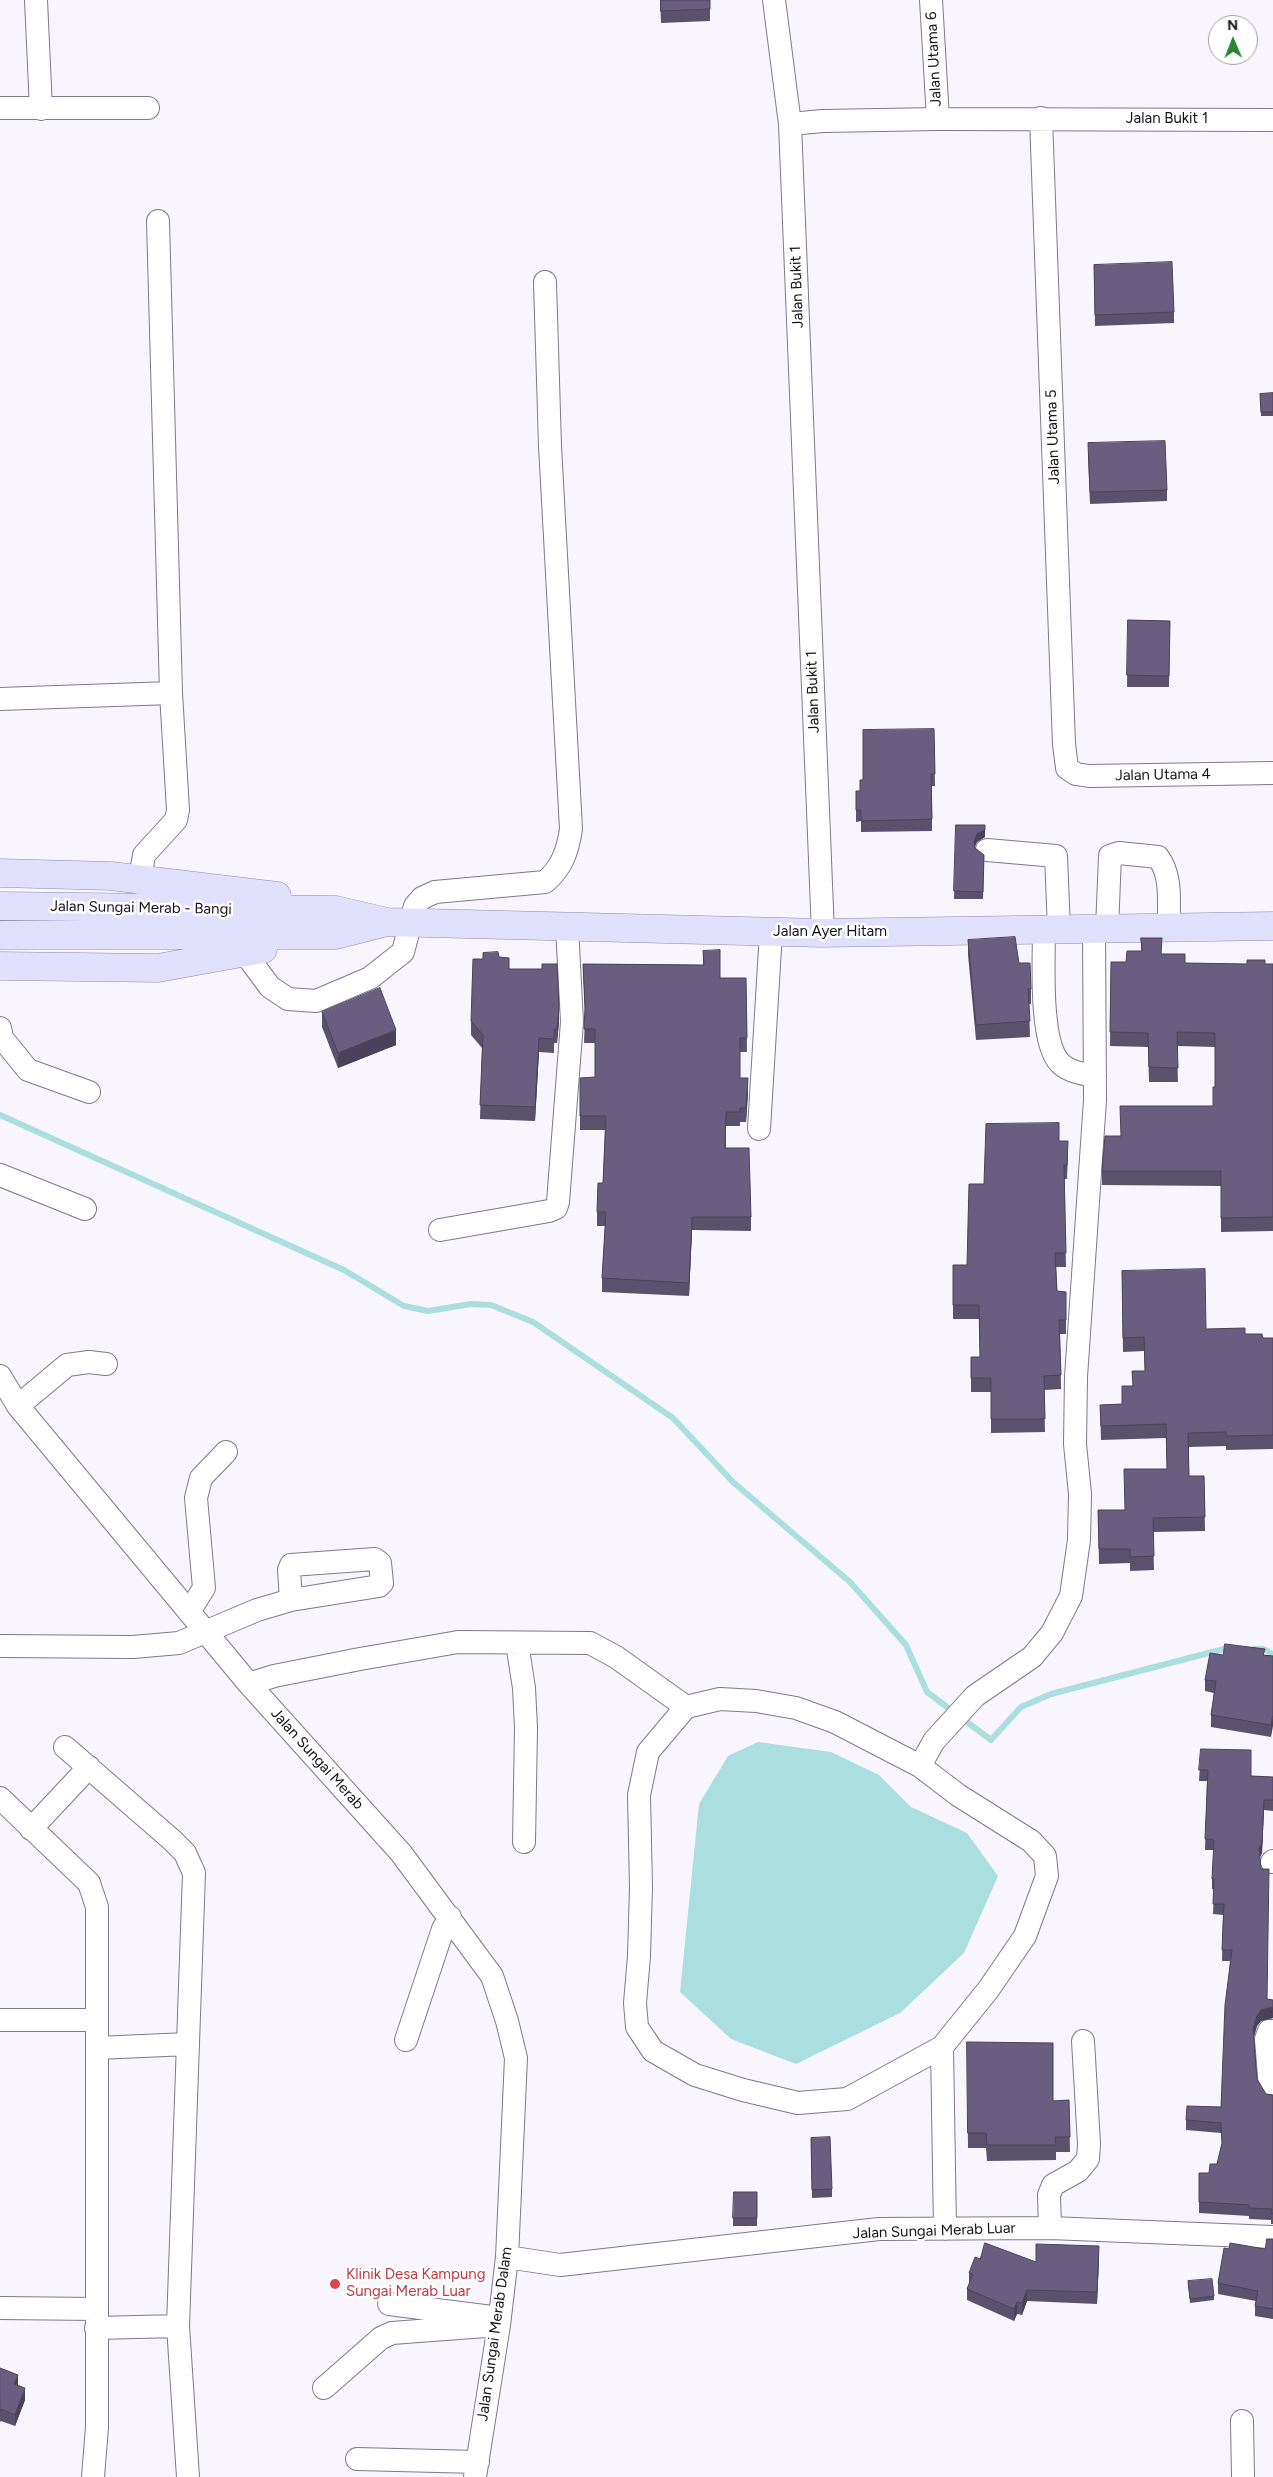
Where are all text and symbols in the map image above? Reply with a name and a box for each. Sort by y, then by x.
street label: Jalan Utama 6 [923,11,945,107]
north arrow [1208,15,1258,65]
text: N [1227,17,1238,34]
street label: Jalan Bukit 1 [1126,110,1208,128]
street label: Jalan Bukit 1 [787,246,807,328]
street label: Jalan Utama 5 [1042,389,1064,485]
street label: Jalan Bukit 1 [803,651,823,733]
street label: Jalan Utama 4 [1115,765,1211,785]
street label: Jalan Sungai Merab - Bangi [50,897,232,919]
street label: Jalan Ayer Hitam [773,923,887,941]
street label: Jalan Sungai Merab [267,1705,367,1813]
street label: Jalan Sungai Merab Luar [852,2219,1016,2243]
street label: Jalan Sungai Merab Dalam [474,2246,516,2422]
place label: Klinik Desa Kampung Sungai Merab Luar [346,2266,485,2301]
marker: Klinik Desa Kampung Sungai Merab Luar [328,2277,342,2291]

